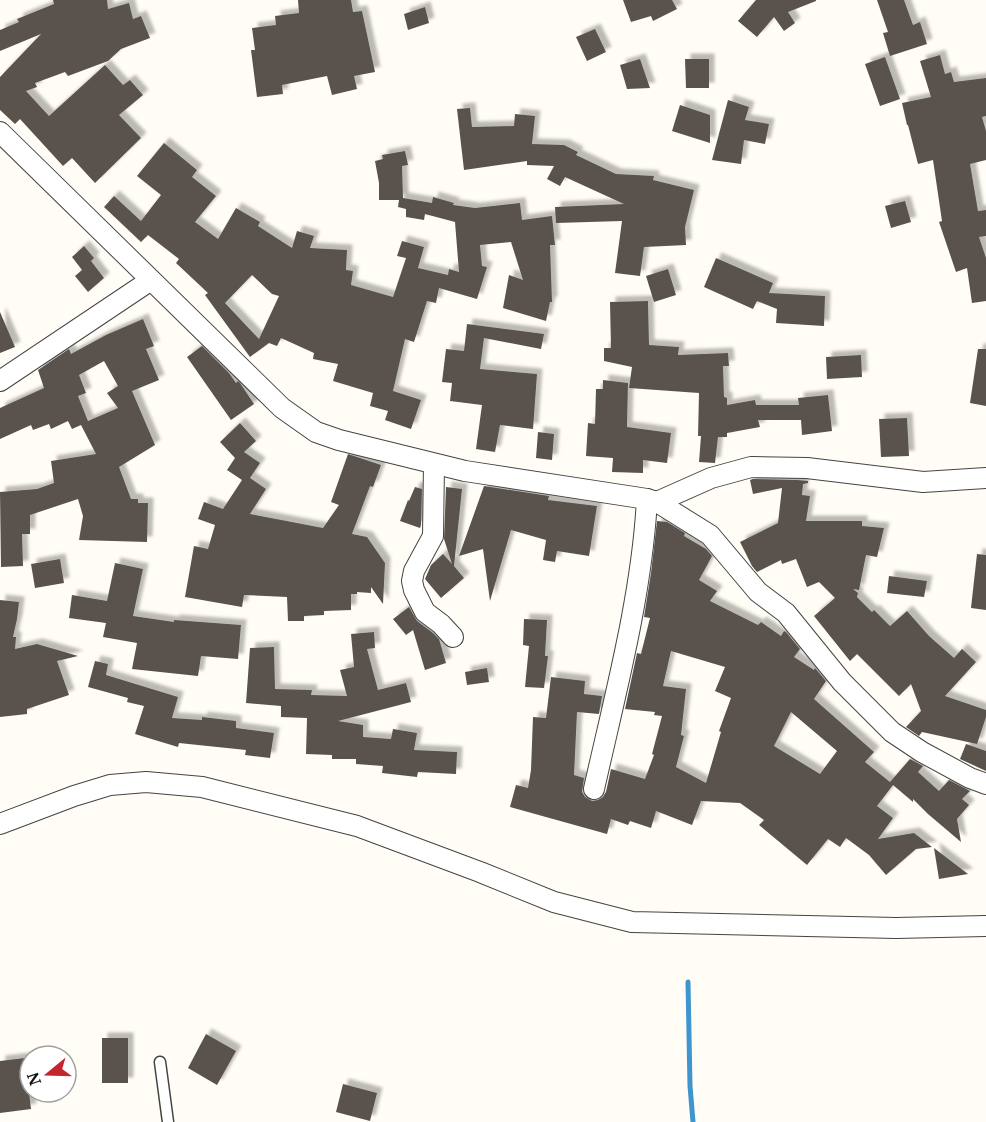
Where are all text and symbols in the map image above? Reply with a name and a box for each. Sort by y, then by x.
north arrow [18,1044,78,1104]
text: N [21,1069,46,1088]

